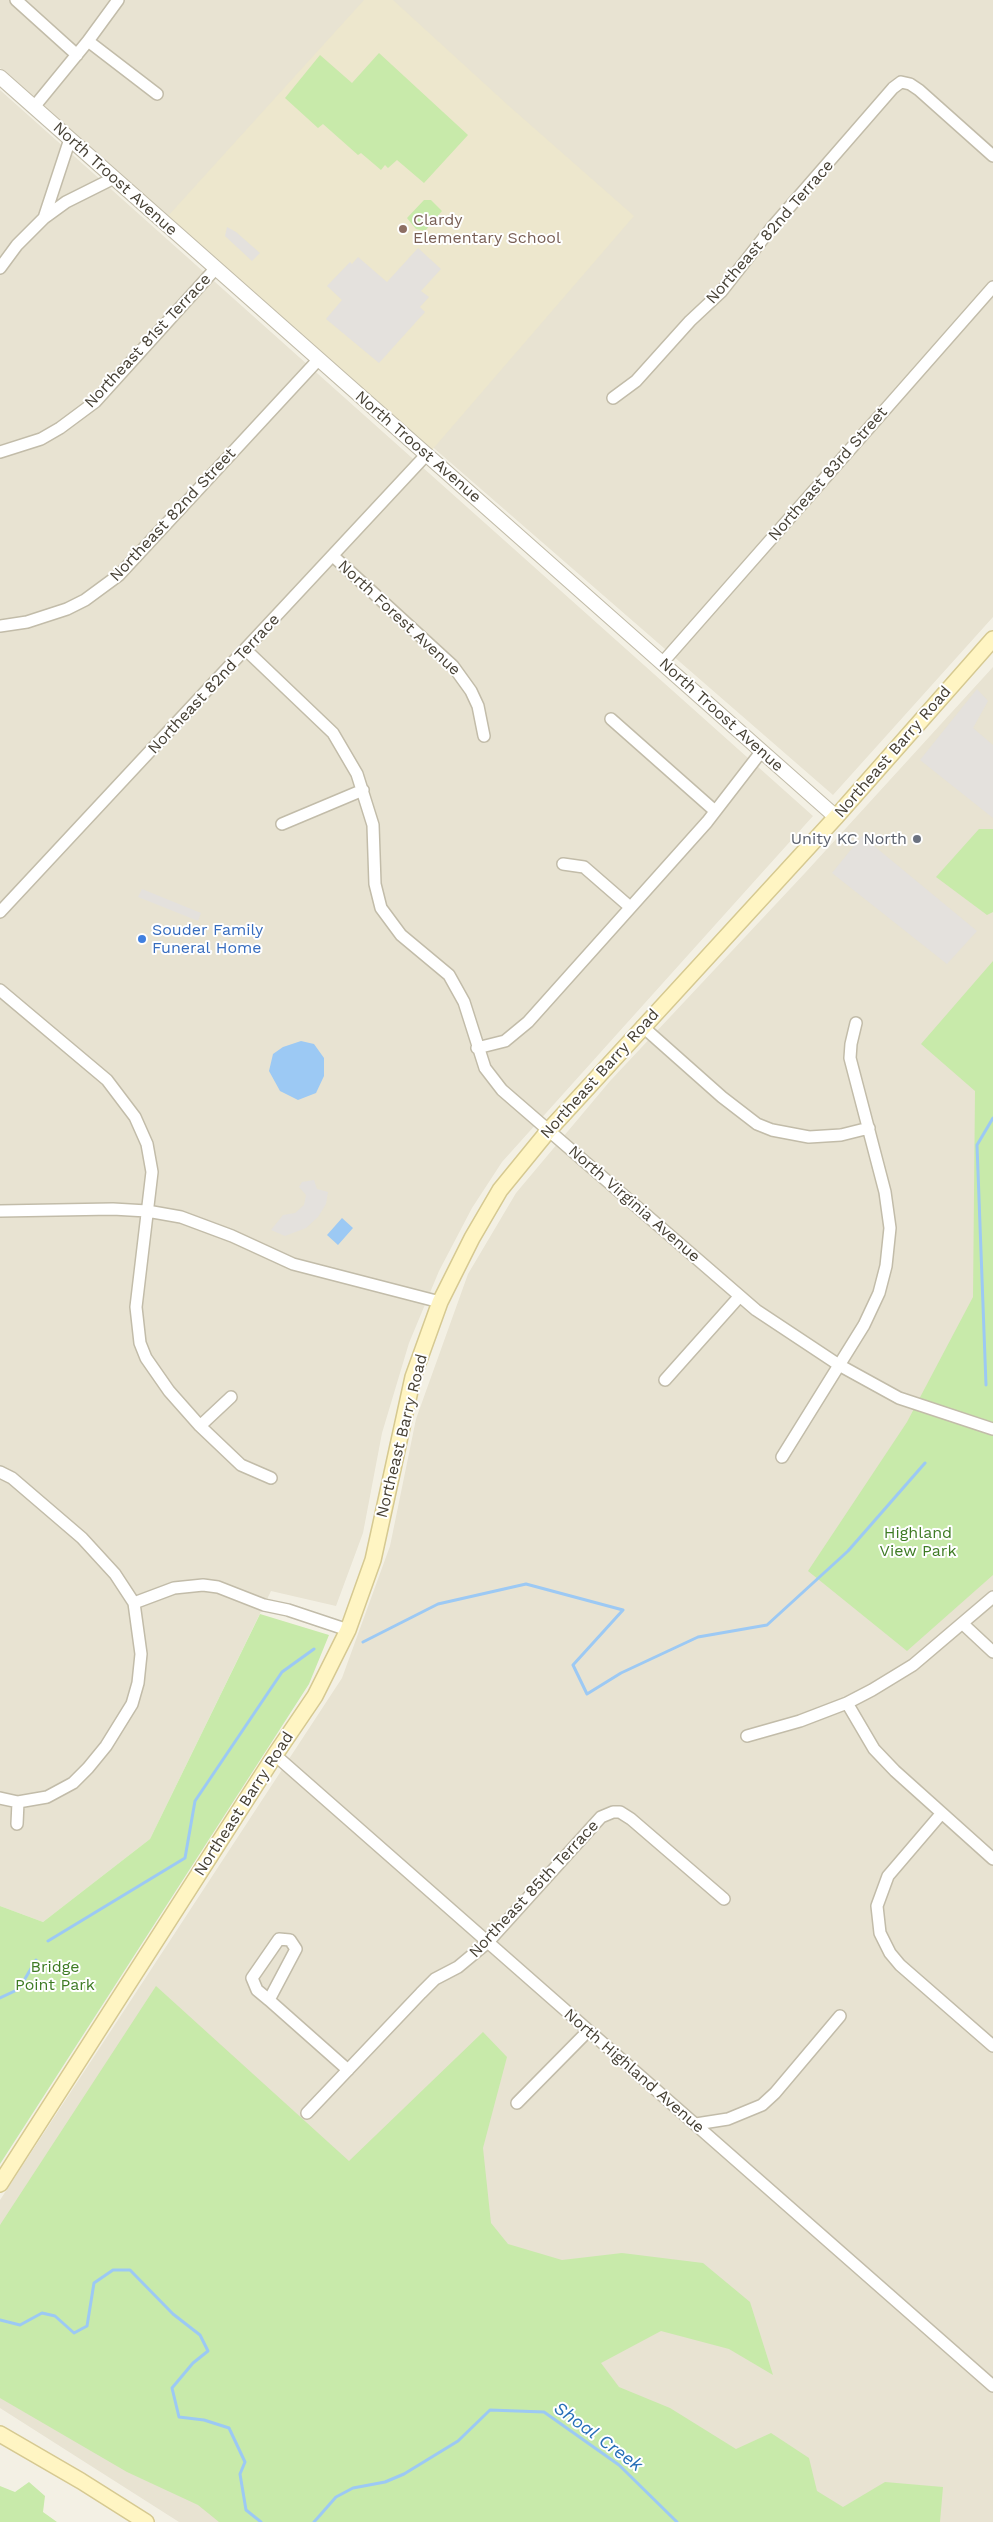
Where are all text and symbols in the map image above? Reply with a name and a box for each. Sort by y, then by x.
street label: North Troost Avenue [49,118,181,240]
street label: Northeast 82nd Terrace [702,156,838,308]
place label: Clardy Elementary School [413,210,561,248]
marker: Clardy Elementary School [397,223,409,235]
street label: Northeast 81st Terrace [81,270,215,412]
street label: North Troost Avenue [351,387,485,507]
street label: Northeast 83rd Street [764,403,892,545]
street label: Northeast 82nd Street [106,444,240,586]
street label: North Forest Avenue [334,556,464,680]
street label: Northeast 82nd Terrace [144,610,284,758]
street label: North Troost Avenue [655,654,787,776]
street label: Northeast Barry Road [831,682,955,822]
place label: Unity KC North [791,829,907,849]
marker: Unity KC North [911,833,923,845]
place label: Souder Family Funeral Home [152,920,263,958]
marker: Souder Family Funeral Home [136,933,148,945]
street label: Northeast Barry Road [537,1005,663,1143]
street label: North Virginia Avenue [564,1142,704,1266]
street label: Northeast Barry Road [372,1352,432,1520]
park label: Highland View Park [880,1523,956,1561]
street label: Northeast Barry Road [190,1728,298,1880]
street label: Northeast 85th Terrace [465,1816,603,1962]
park label: Bridge Point Park [15,1957,95,1995]
street label: North Highland Avenue [560,2005,708,2137]
water label: Shoal Creek [549,2398,647,2476]

